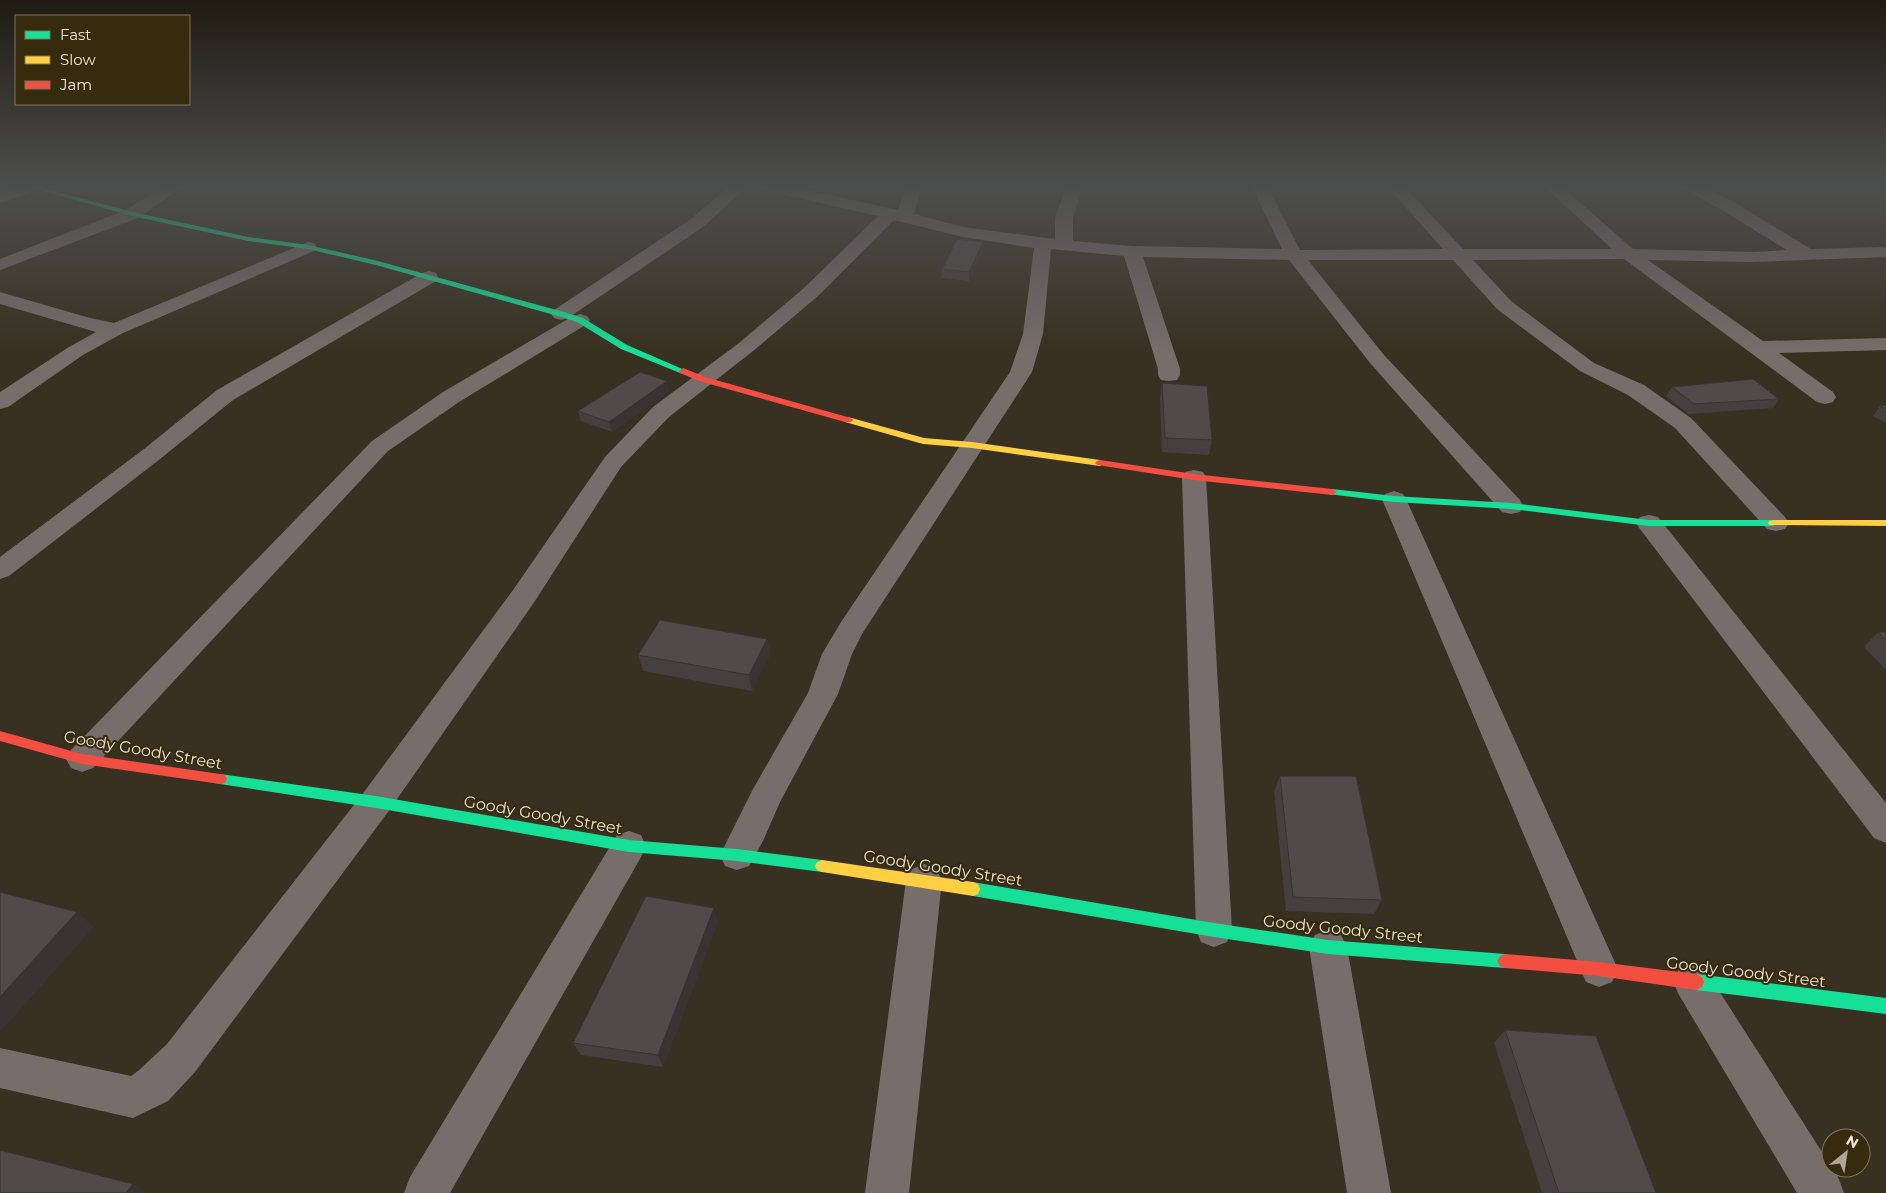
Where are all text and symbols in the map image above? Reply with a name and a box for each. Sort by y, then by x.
legend [15,15,190,105]
text: Fast [60,25,91,44]
text: Slow [60,50,96,69]
text: Jam [59,75,92,94]
street label: Goody Goody Street [62,727,224,773]
street label: Goody Goody Street [462,792,624,838]
street label: Goody Goody Street [862,846,1024,890]
street label: Goody Goody Street [1262,911,1424,947]
street label: Goody Goody Street [1665,953,1827,991]
north arrow [1821,1128,1871,1178]
text: N [1843,1131,1862,1152]

